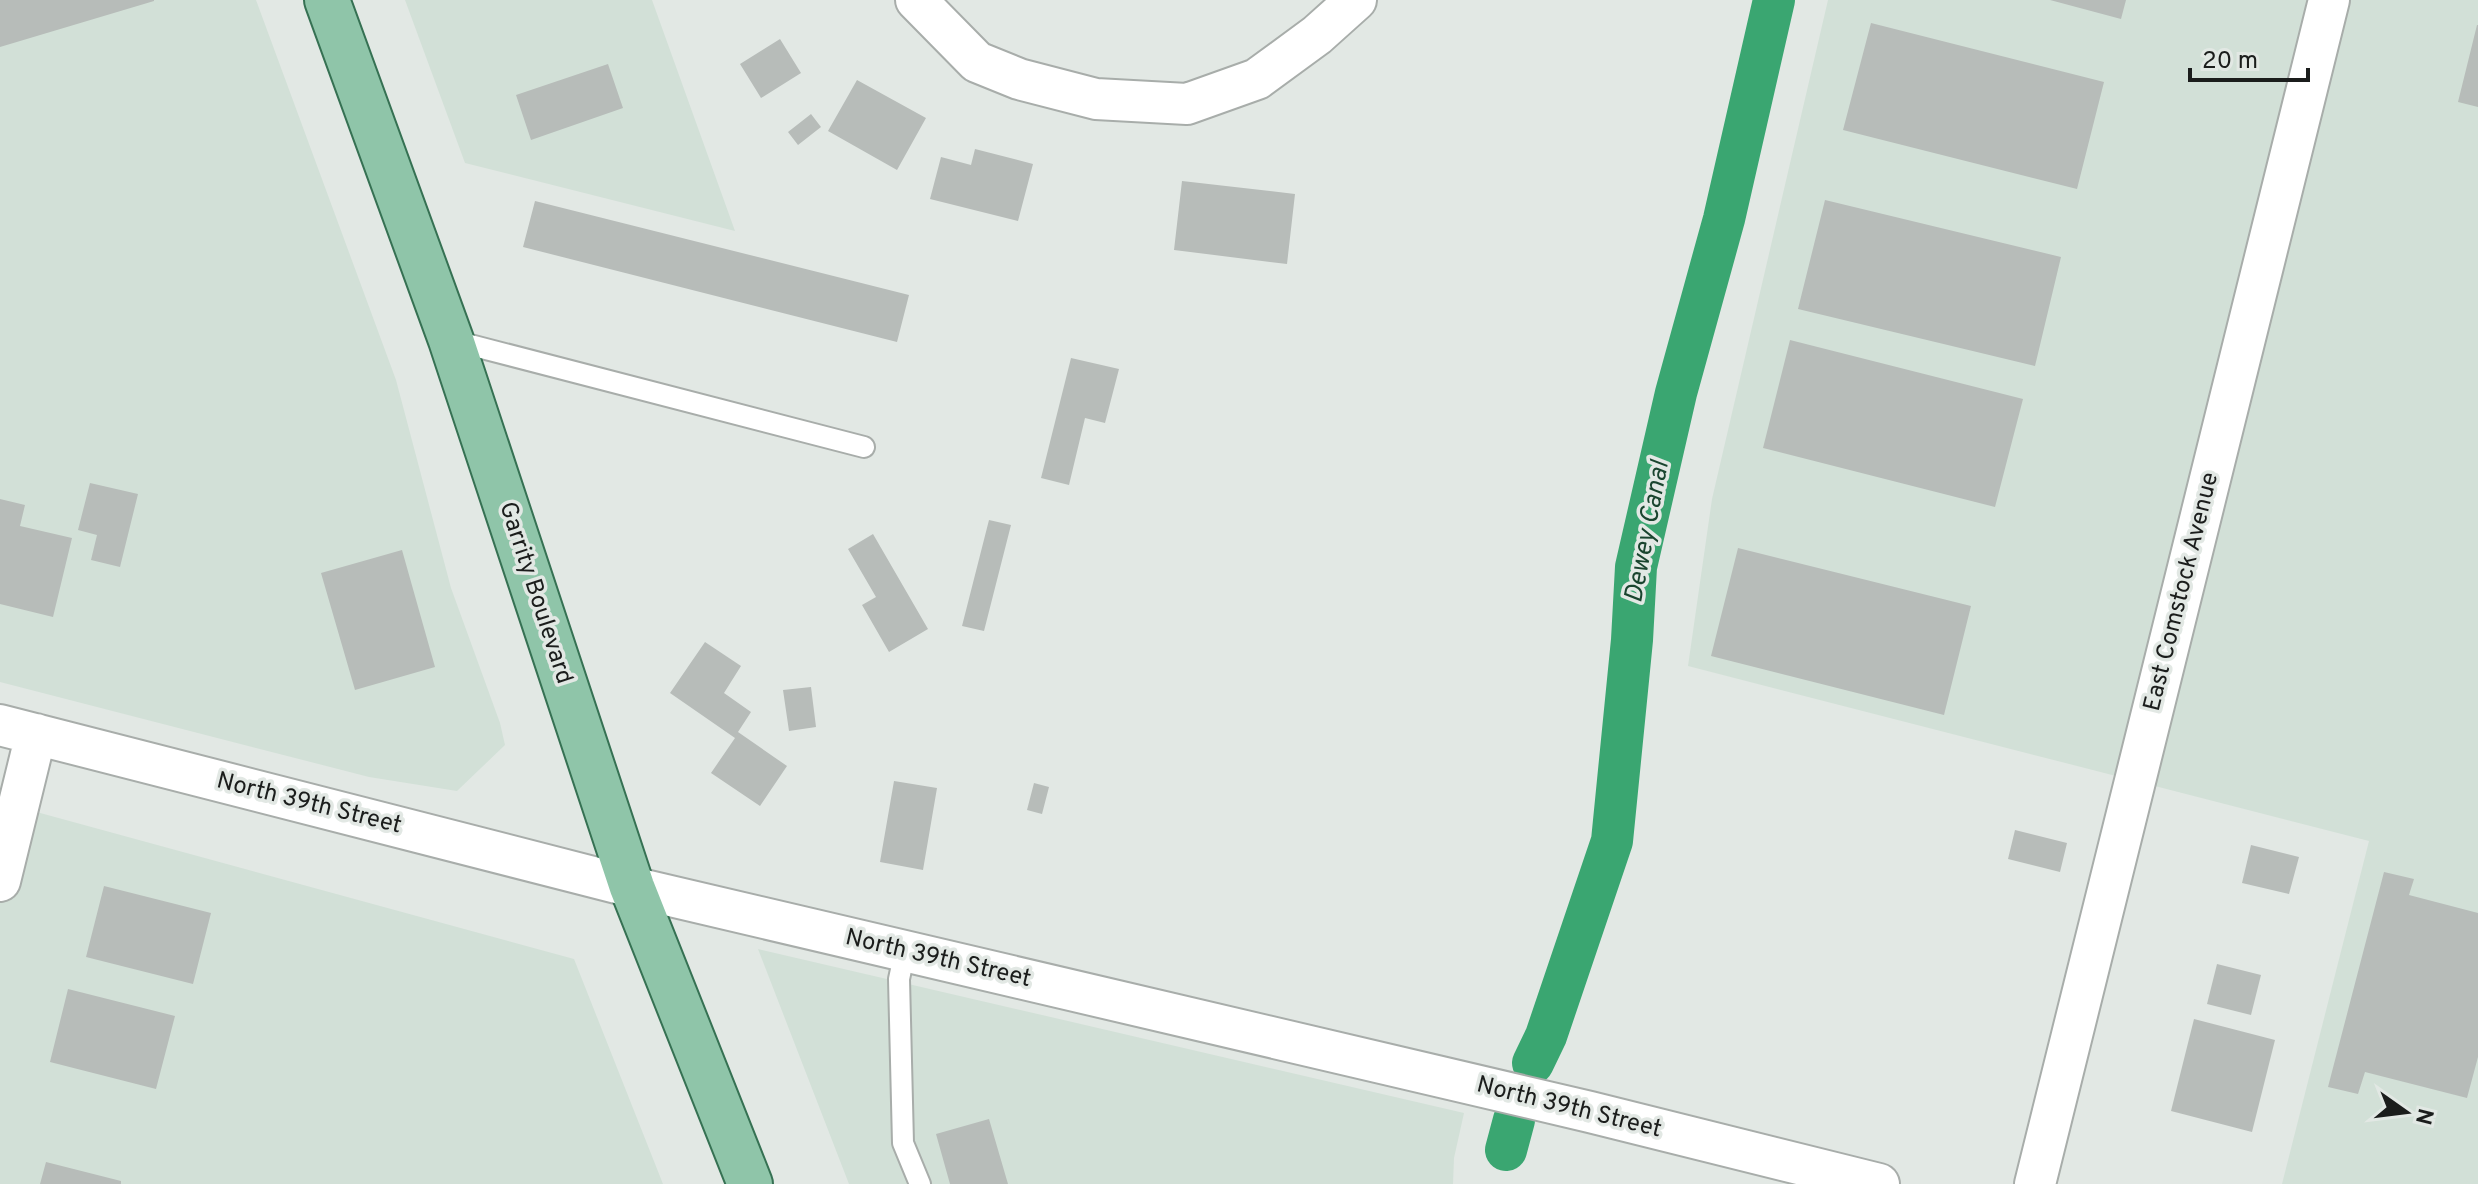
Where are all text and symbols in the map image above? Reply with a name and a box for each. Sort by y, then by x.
scale bar [2190,32,2308,82]
text: 20 m [2202,47,2258,77]
water label: Dewey Canal [1618,457,1678,606]
street label: East Comstock Avenue [2138,469,2226,715]
street label: Garrity Boulevard [491,498,579,688]
street label: North 39th Street [213,766,405,842]
street label: North 39th Street [842,923,1034,995]
street label: North 39th Street [1473,1070,1665,1146]
north arrow [2366,1072,2446,1152]
text: N [2408,1105,2438,1127]

